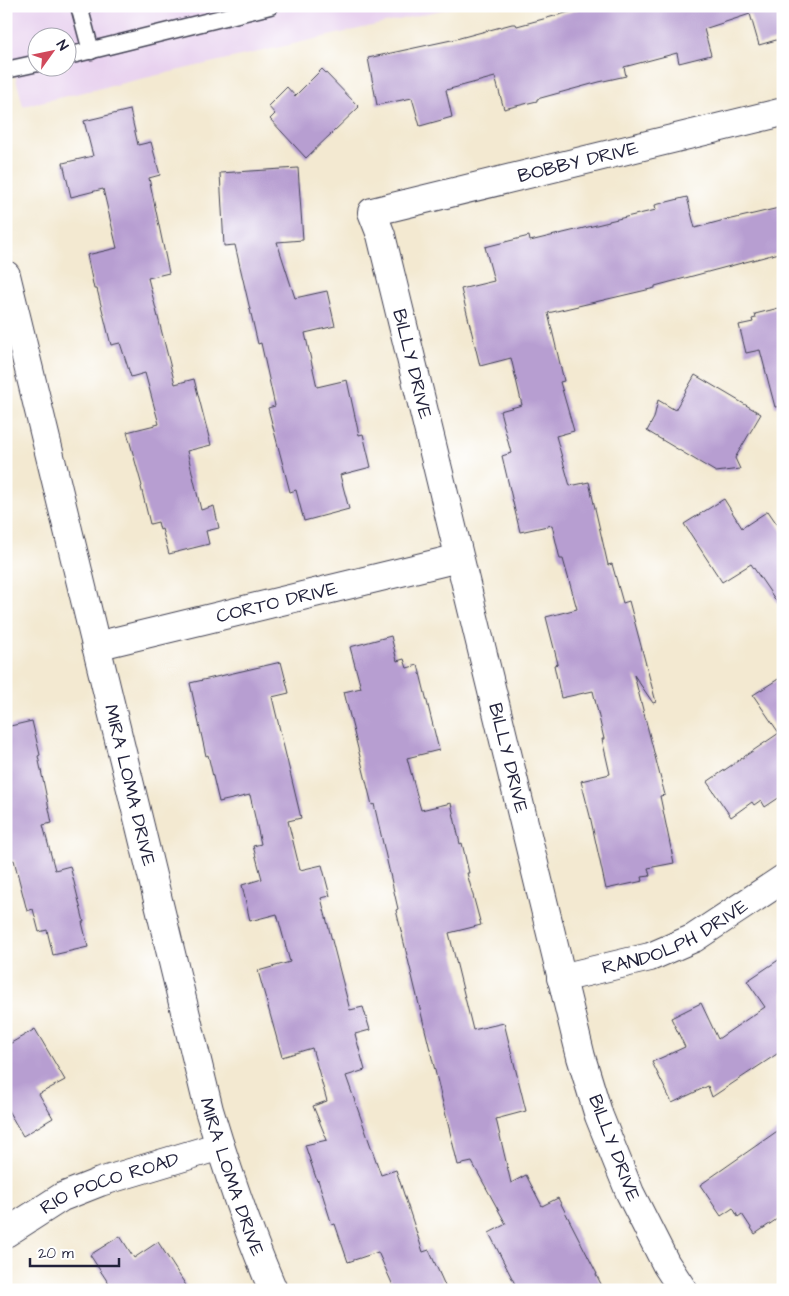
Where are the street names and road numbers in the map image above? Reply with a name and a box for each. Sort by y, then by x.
street label: BOBBY DRIVE [515,134,641,190]
street label: BILLY DRIVE [385,306,439,422]
street label: CORTO DRIVE [213,574,340,630]
street label: BILLY DRIVE [481,700,535,816]
street label: MIRA LOMA DRIVE [97,702,163,869]
street label: RANDOLPH DRIVE [599,892,753,981]
street label: BILLY DRIVE [581,1091,647,1205]
street label: MIRA LOMA DRIVE [193,1095,271,1260]
street label: RIO POCO ROAD [35,1146,182,1221]

